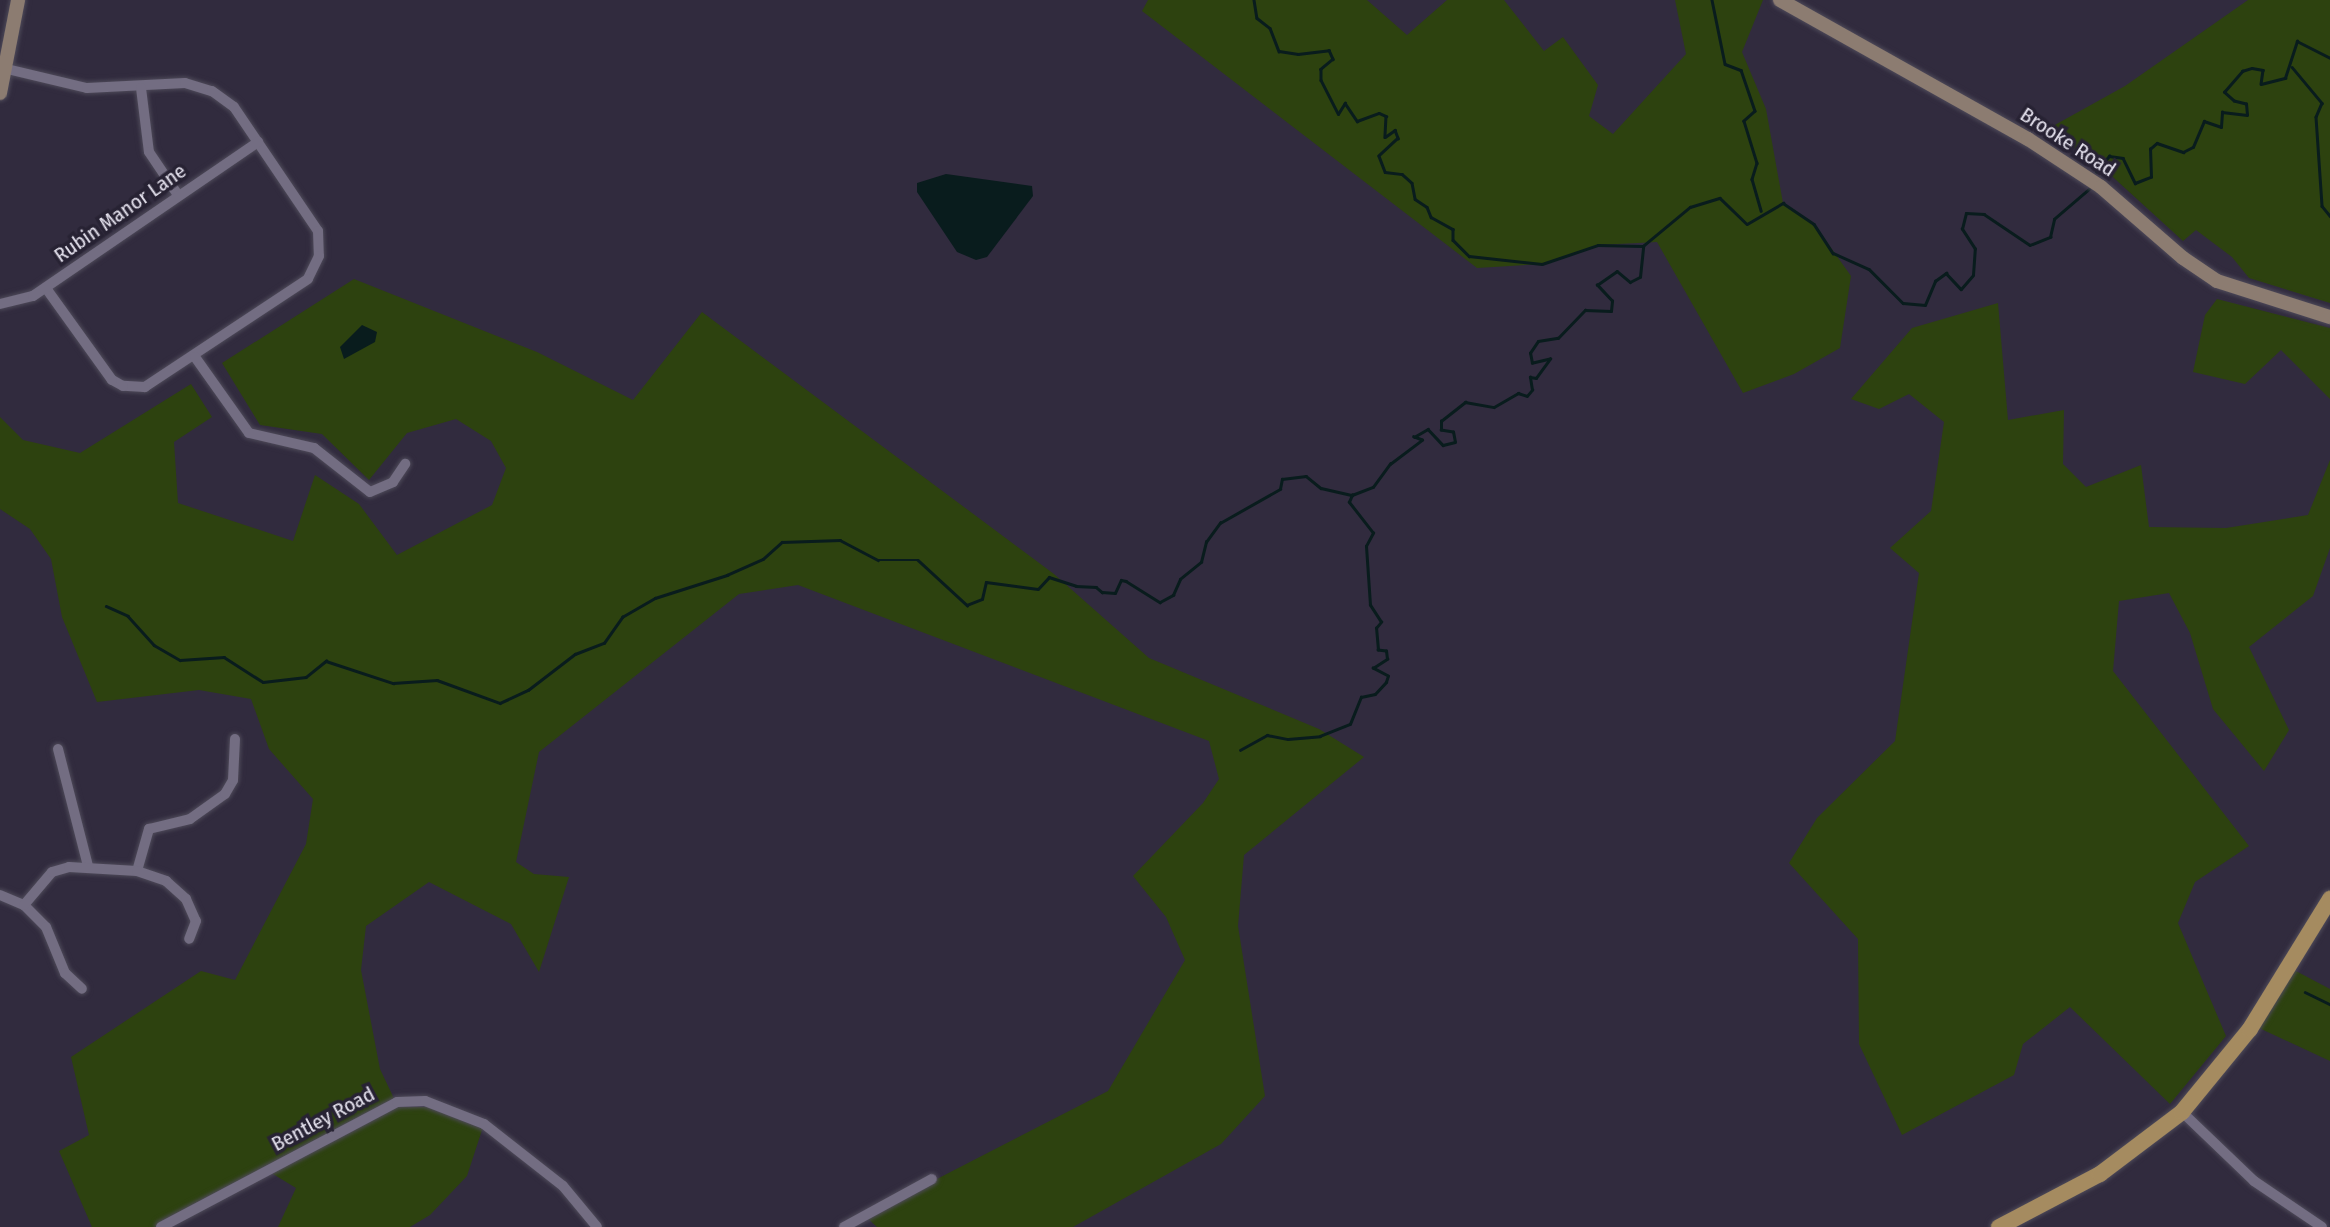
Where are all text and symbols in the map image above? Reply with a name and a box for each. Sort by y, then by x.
street label: Brooke Road [2016,102,2120,182]
street label: Rubin Manor Lane [49,158,191,268]
street label: Bentley Road [267,1081,379,1157]

